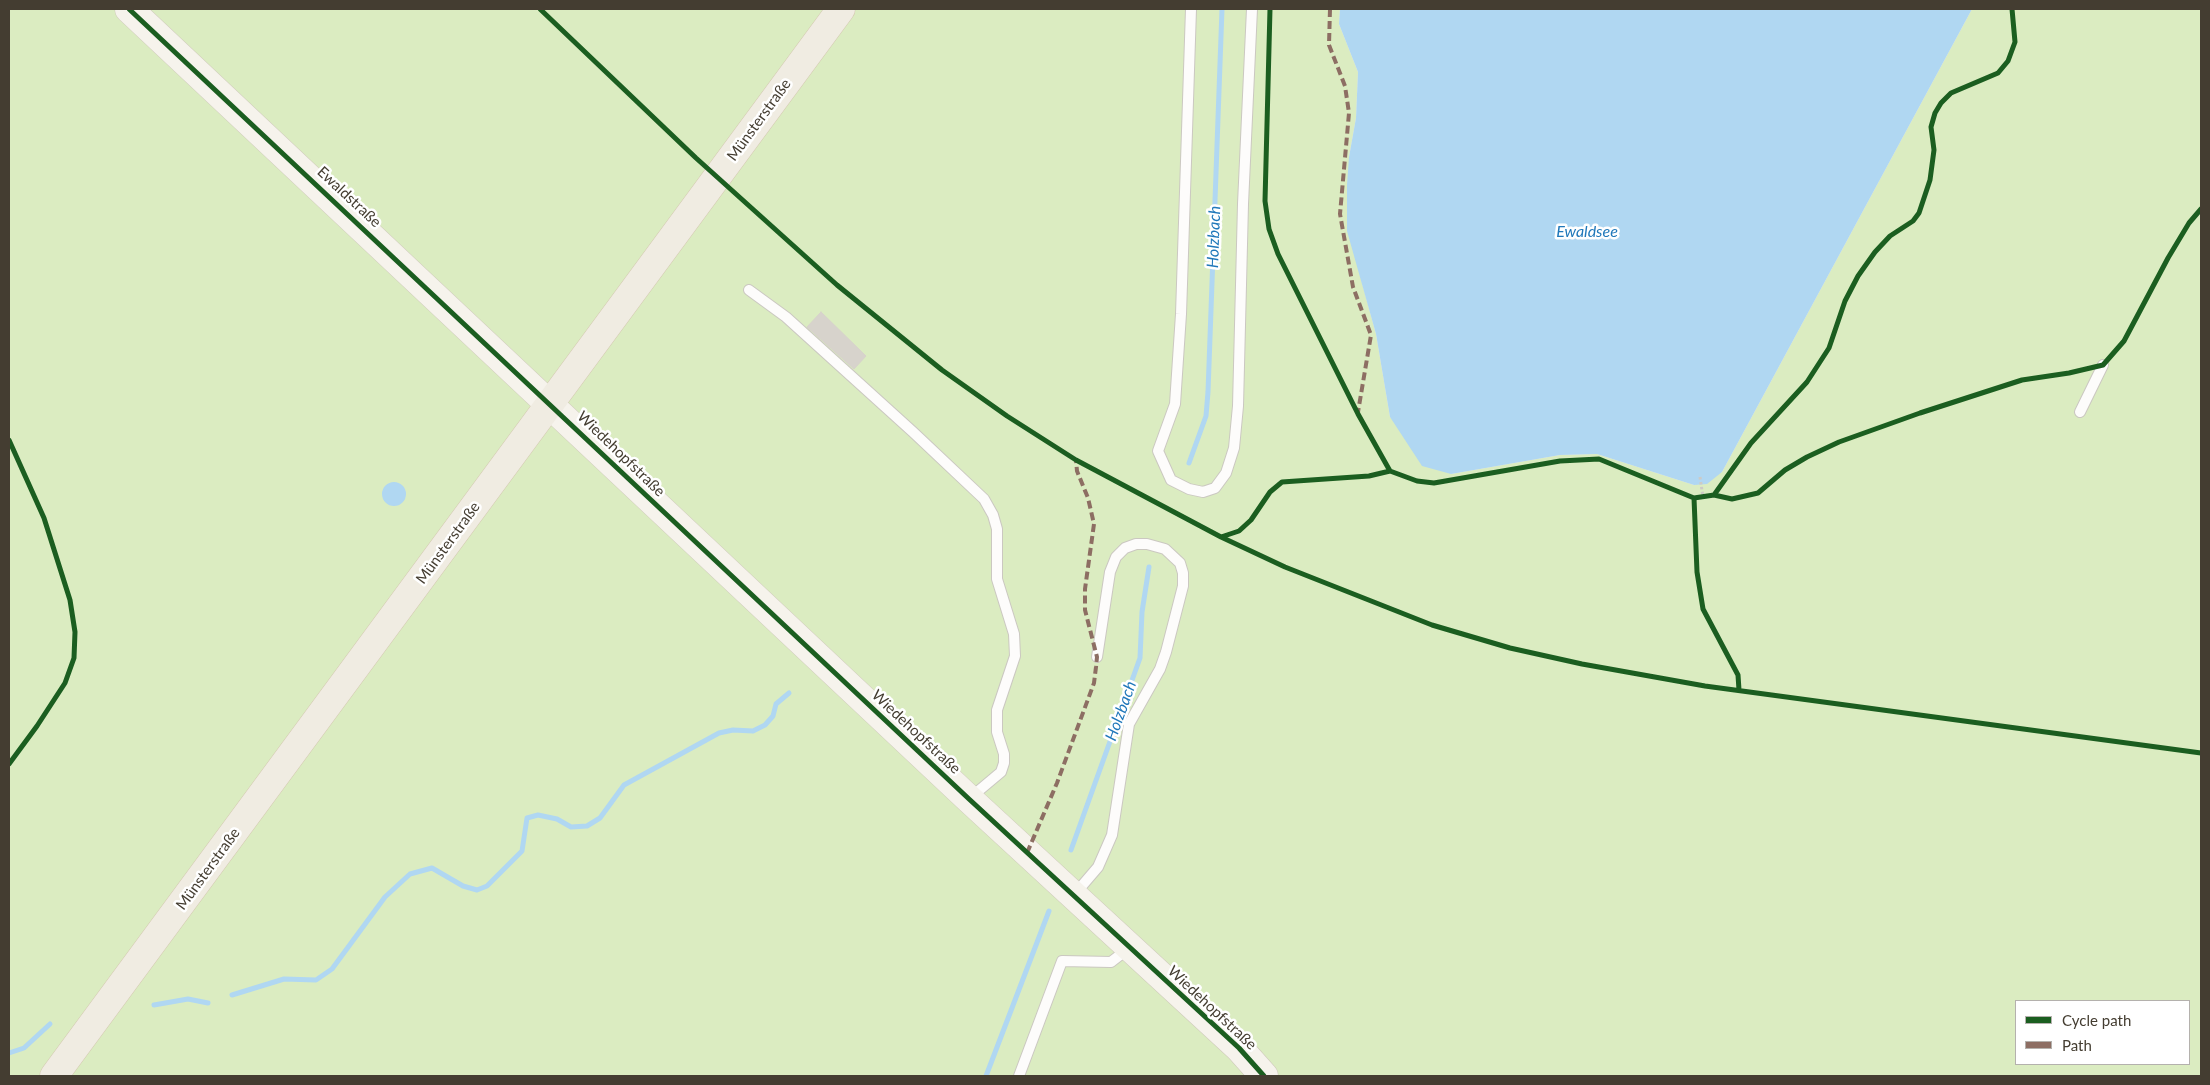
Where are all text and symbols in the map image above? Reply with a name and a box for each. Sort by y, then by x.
street label: Münsterstraße [723,75,795,165]
street label: Ewaldstraße [313,163,385,231]
water label: Holzbach [1203,206,1225,268]
water label: Ewaldsee [1556,222,1618,242]
street label: Wiedehopfstraße [573,408,669,500]
street label: Münsterstraße [412,498,484,588]
water label: Holzbach [1101,678,1141,744]
street label: Wiedehopfstraße [868,686,964,778]
street label: Münsterstraße [172,824,244,914]
street label: Wiedehopfstraße [1164,962,1260,1054]
legend [2015,1000,2190,1065]
text: Cycle path [2062,1011,2131,1029]
text: Path [2062,1036,2092,1054]

